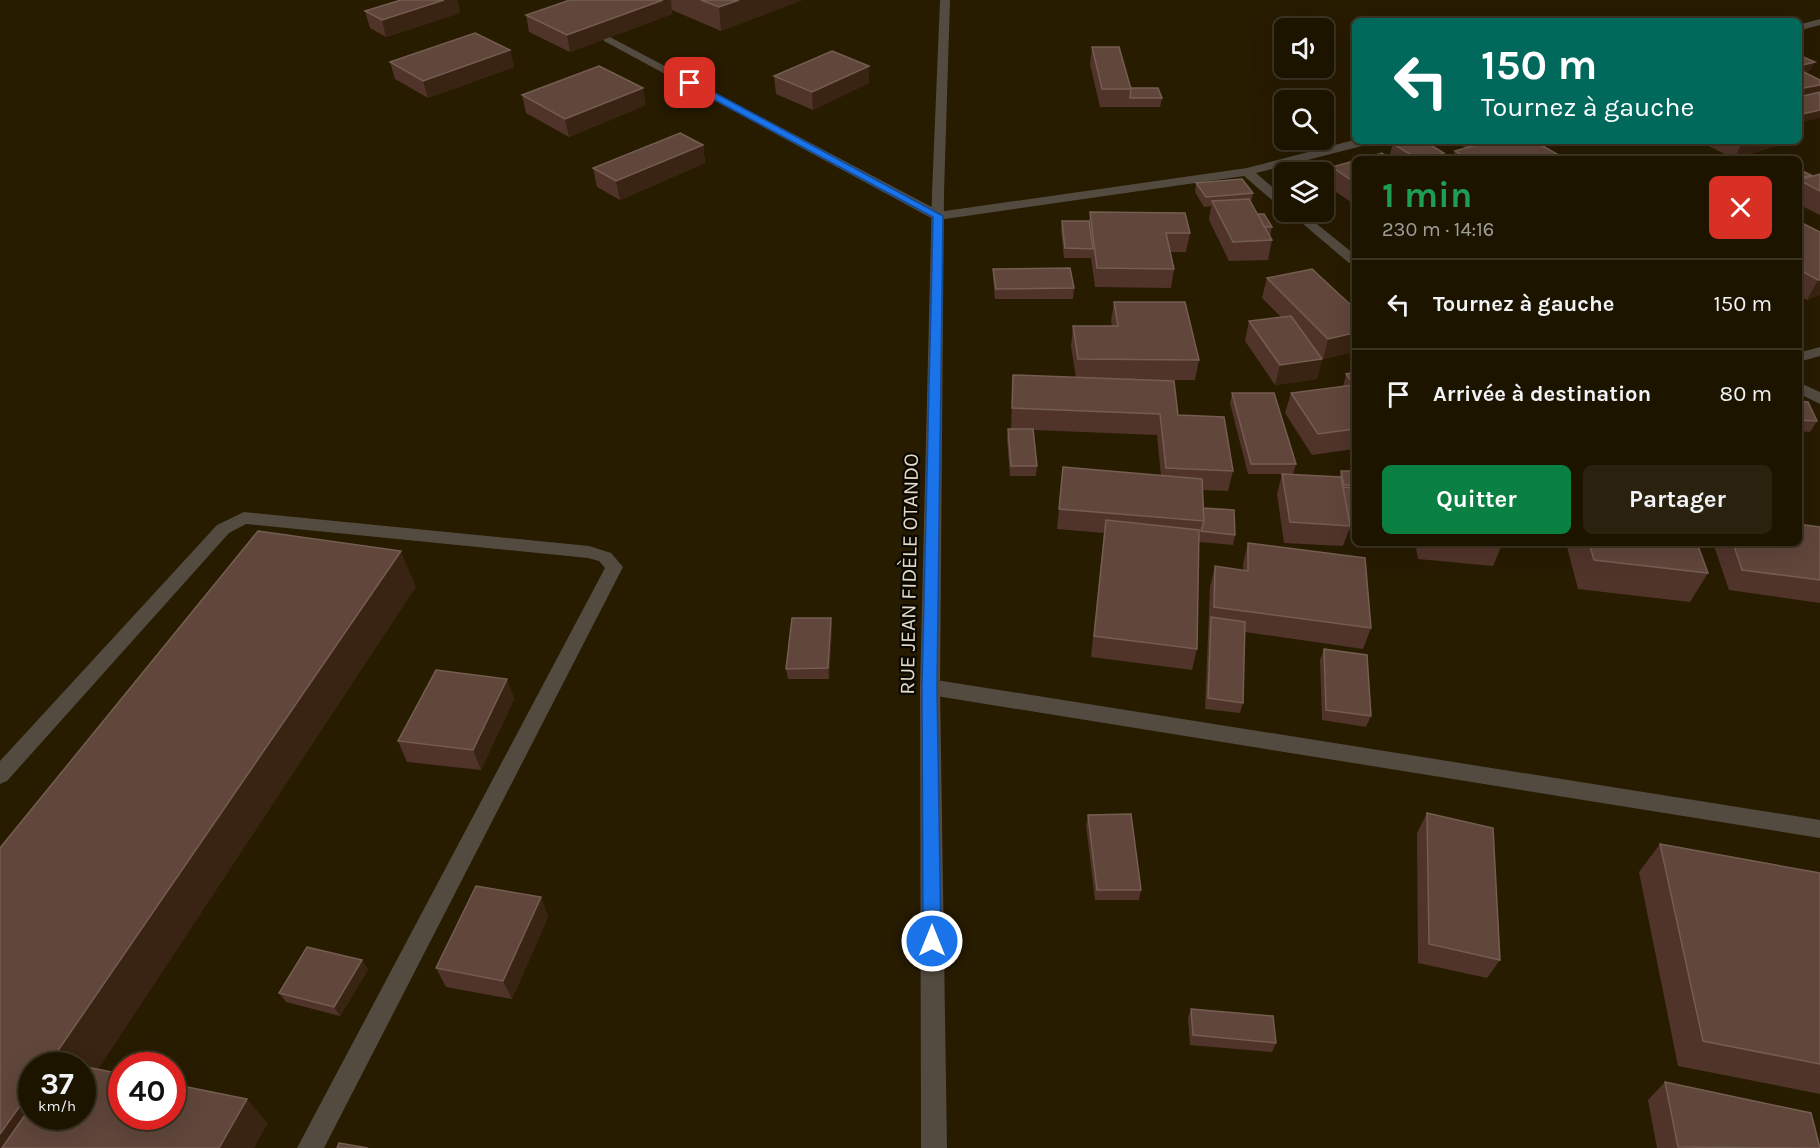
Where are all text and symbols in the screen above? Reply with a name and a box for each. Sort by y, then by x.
map controls [1274,18,1334,222]
button: sound [1274,18,1334,78]
text: 150 m [1481,40,1597,90]
icon: left [1382,42,1460,120]
pin [664,57,715,108]
icon: arrive [673,66,706,99]
button: search [1274,90,1334,150]
text: Tournez à gauche [1481,91,1694,123]
button: layers [1274,162,1334,222]
text: 1 min [1382,174,1472,216]
button: close [1709,176,1772,239]
text: 230 m · 14:16 [1382,218,1494,241]
icon: left [1382,288,1415,321]
text: Tournez à gauche [1433,291,1614,317]
text: 150 m [1713,291,1772,317]
icon: arrive [1382,378,1415,411]
text: Arrivée à destination [1433,381,1651,407]
text: 80 m [1720,381,1772,407]
street label: RUE JEAN FIDÈLE OTANDO [895,453,923,695]
button: Quitter [1382,465,1571,534]
button: Partager [1583,465,1772,534]
position arrow [900,909,964,973]
speed limit sign: 40 [108,1052,186,1130]
text: 37 [40,1066,74,1102]
text: km/h [38,1097,76,1115]

